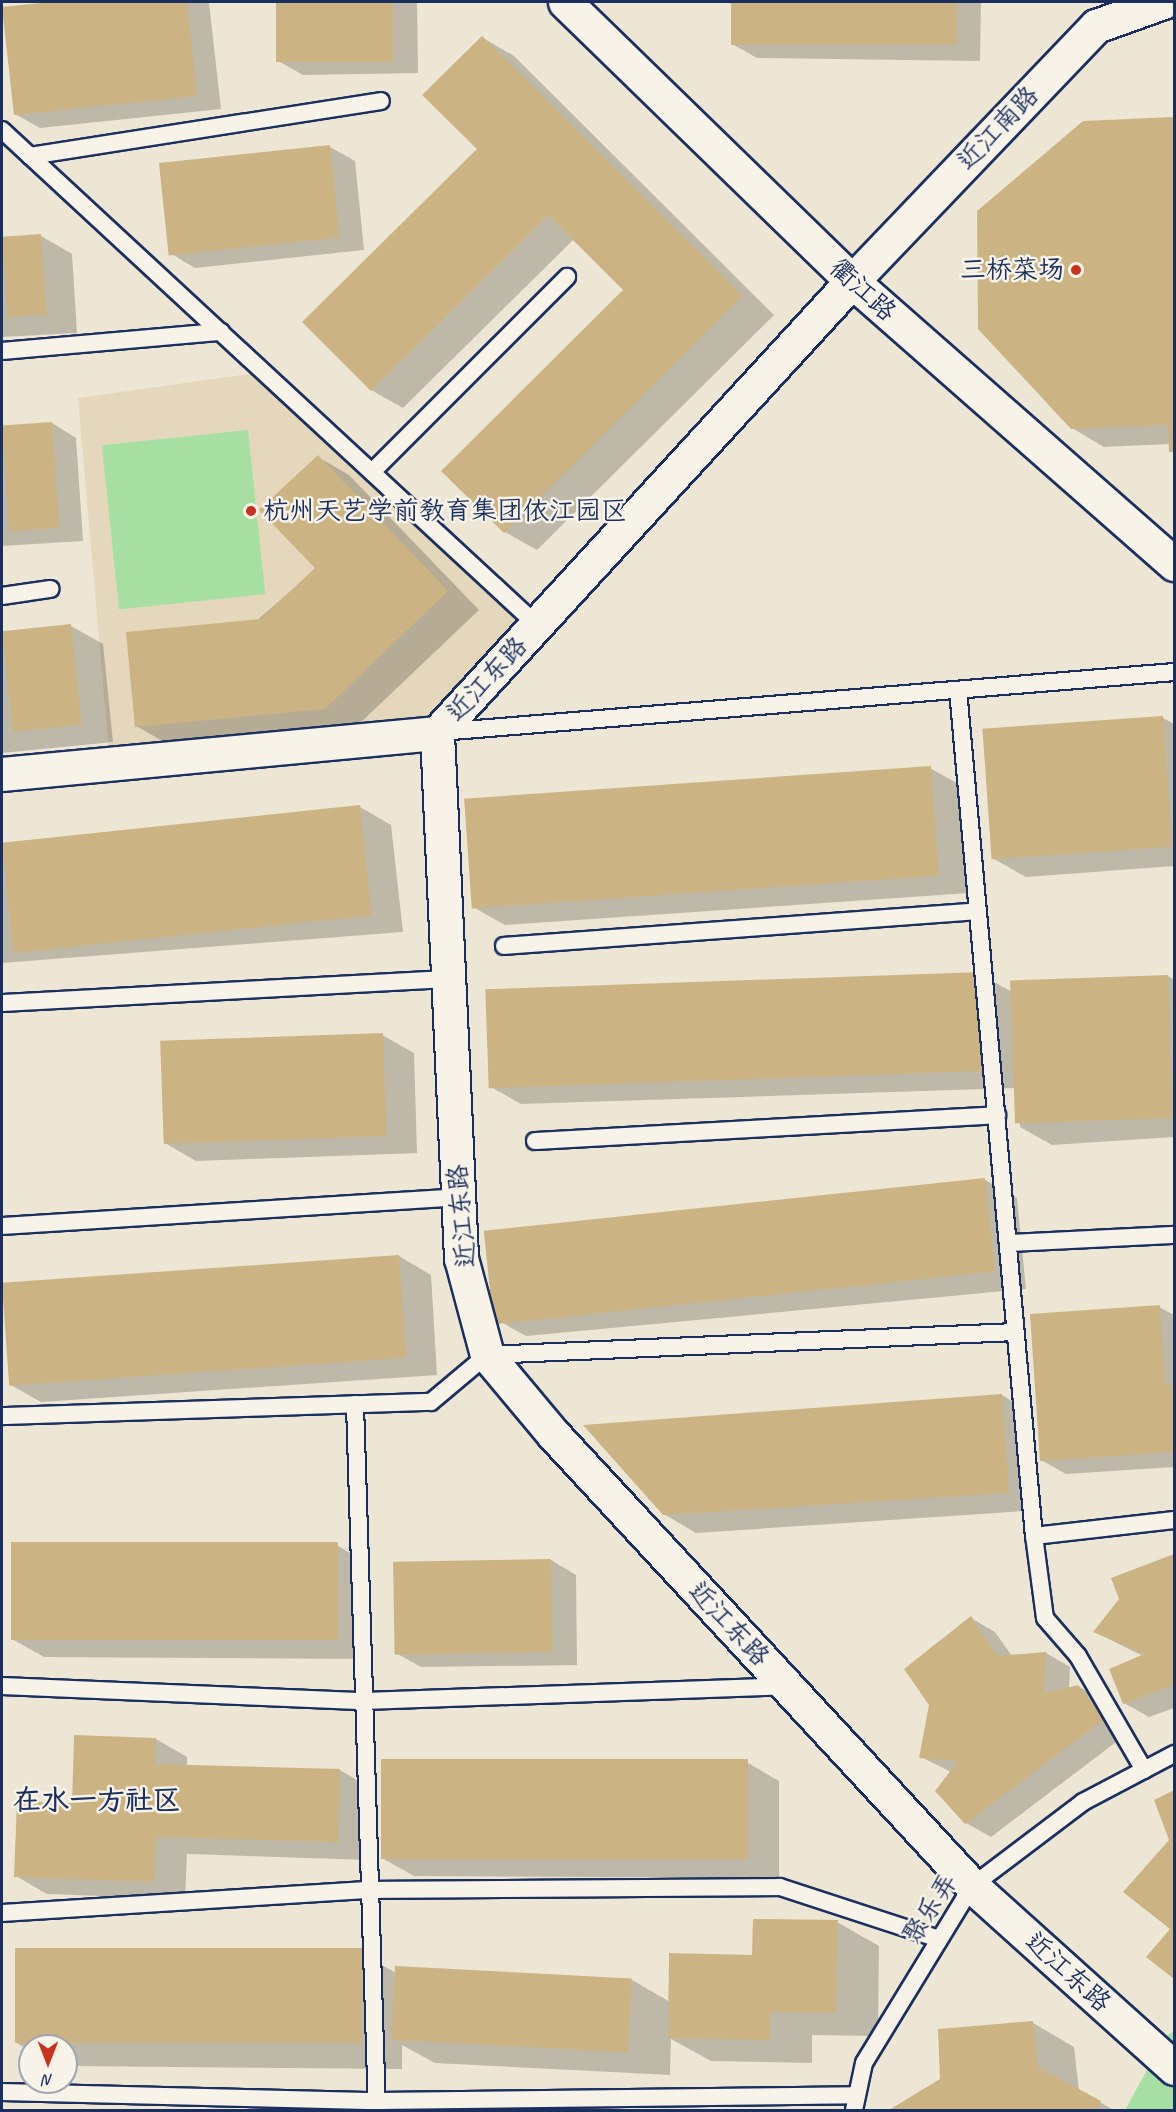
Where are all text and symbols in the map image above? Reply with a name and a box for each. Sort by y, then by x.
street label: 近江南路 [951,80,1045,176]
street label: 衢江路 [824,252,902,328]
place label: 三桥菜场 [960,254,1064,286]
marker: 三桥菜场 [1069,263,1083,277]
place label: 杭州天艺学前教育集团依江园区 [263,495,627,527]
marker: 杭州天艺学前教育集团依江园区 [244,504,258,518]
street label: 近江东路 [440,630,534,728]
street label: 近江东路 [442,1163,482,1269]
street label: 近江东路 [682,1575,776,1673]
district label: 在水一方社区 [13,1783,181,1817]
street label: 聚乐弄 [896,1868,964,1950]
street label: 近江东路 [1019,1926,1117,2018]
north arrow [18,2034,78,2094]
text: N [43,2070,53,2090]

